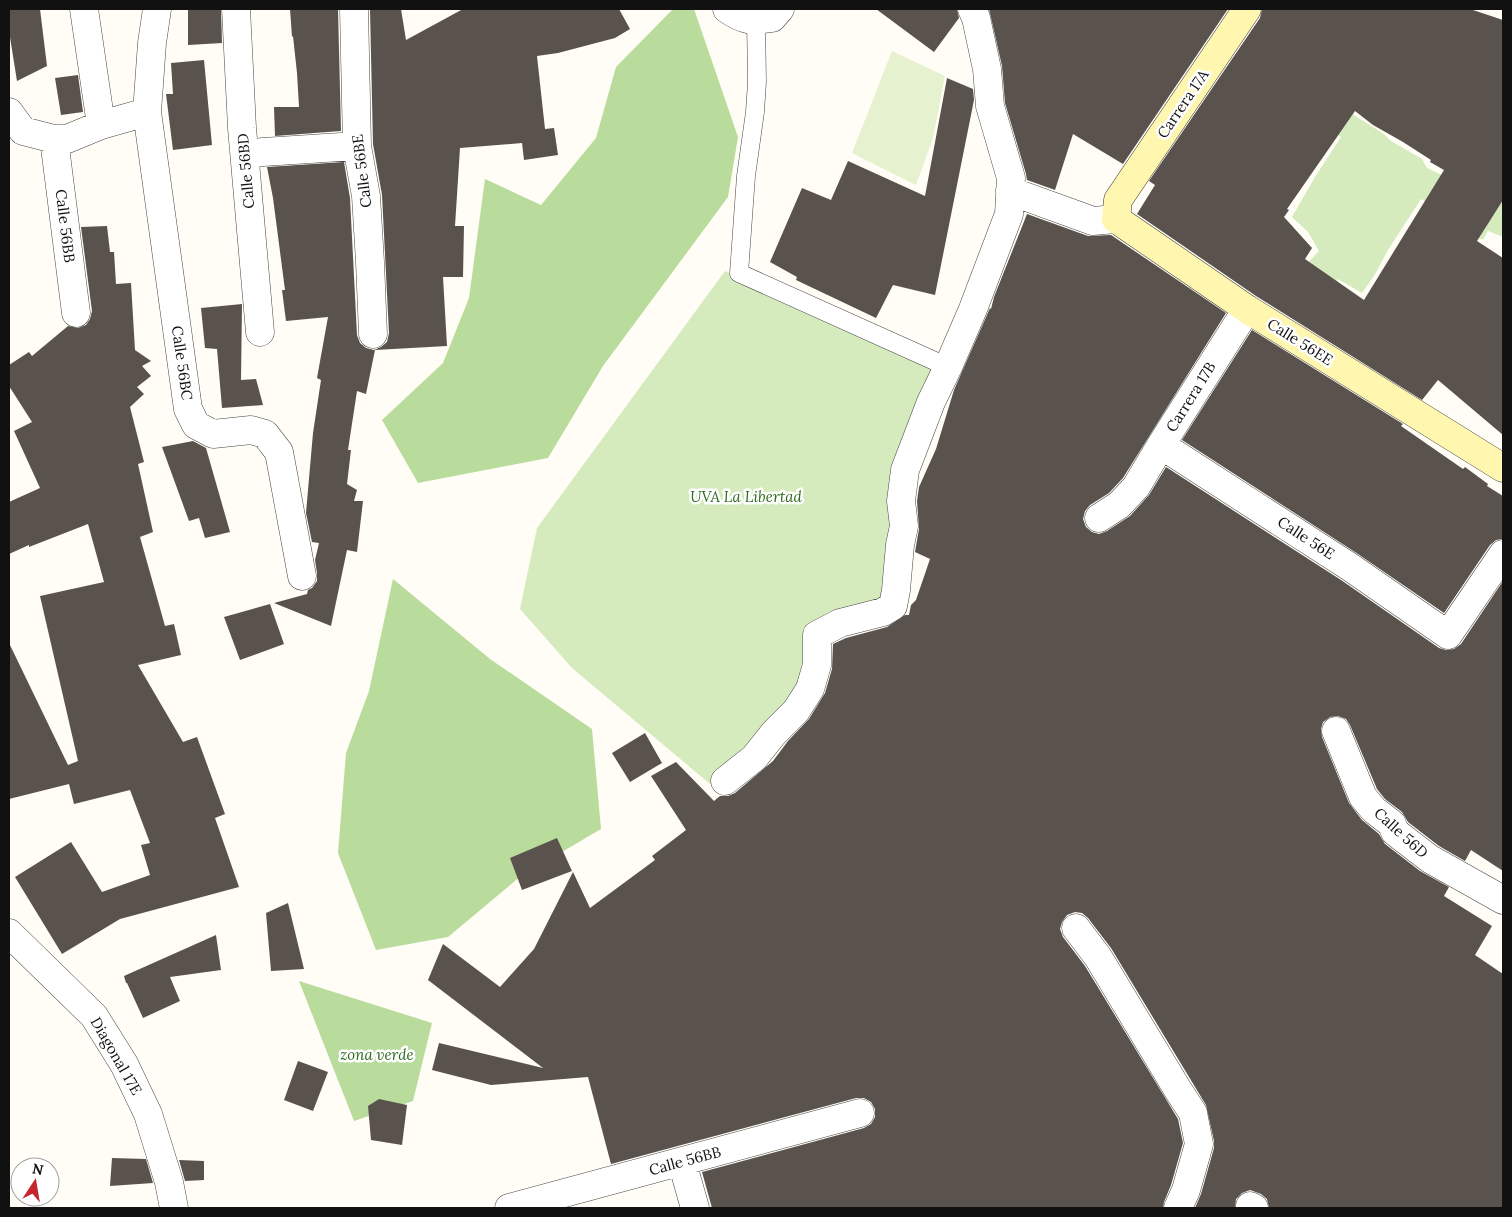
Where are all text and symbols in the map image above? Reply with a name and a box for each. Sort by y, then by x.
street label: Carrera 17A [1153,65,1213,142]
street label: Calle 56BD [233,133,258,210]
street label: Calle 56BE [348,133,375,209]
street label: Calle 56BB [52,188,79,264]
street label: Calle 56EE [1264,314,1337,369]
street label: Calle 56BC [168,324,197,402]
street label: Carrera 17B [1162,358,1220,435]
park label: UVA La Libertad [690,487,802,506]
street label: Calle 56E [1274,512,1339,563]
street label: Calle 56D [1370,803,1432,862]
street label: Diagonal 17E [87,1013,146,1098]
park label: zona verde [340,1045,414,1064]
street label: Calle 56BB [647,1142,723,1179]
north arrow [10,1157,60,1207]
text: N [31,1159,45,1179]

